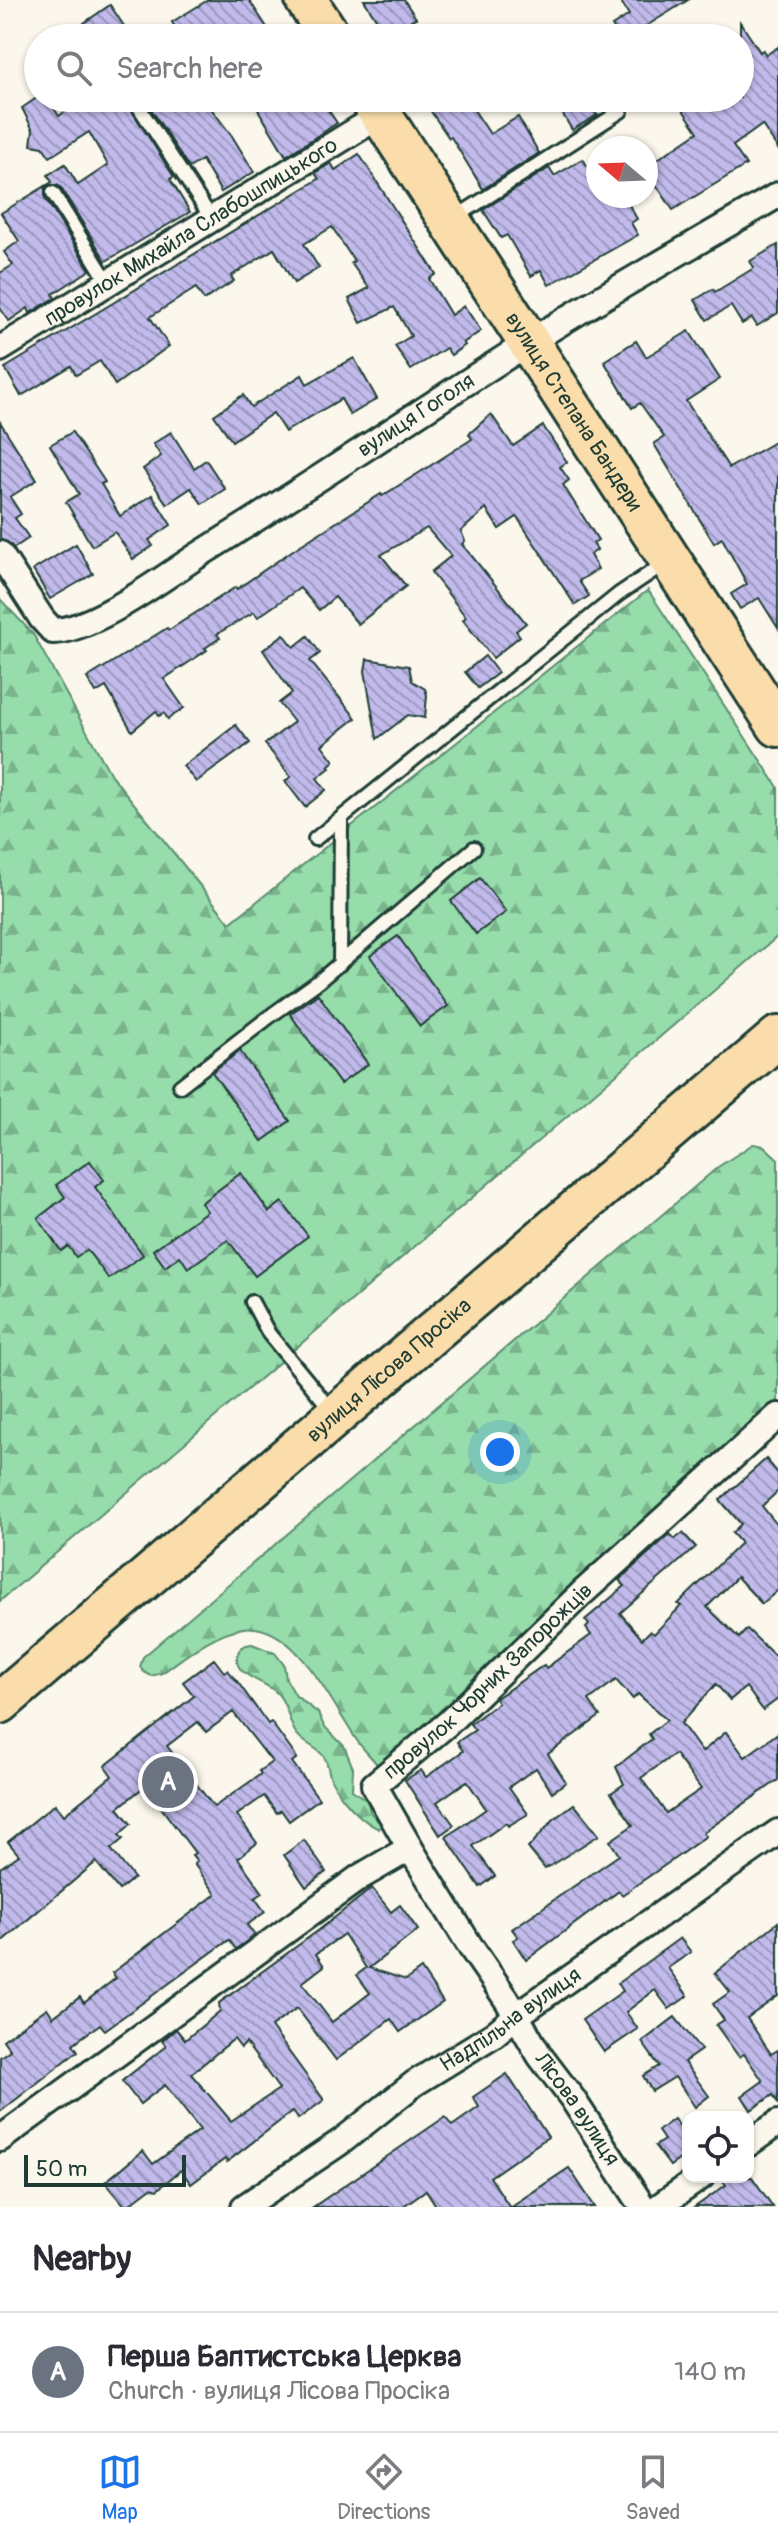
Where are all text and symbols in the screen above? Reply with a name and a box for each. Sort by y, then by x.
search box [24,24,754,112]
icon: search [52,46,96,90]
text: Search here [116,50,263,87]
street label: провулок Михайла Слабошпицького [39,131,343,333]
north arrow [586,136,658,208]
street label: вулиця Степана Бандери [499,307,649,517]
street label: вулиця Гоголя [352,367,480,463]
street label: вулиця Лісова Просіка [301,1292,477,1449]
your location [480,1432,520,1472]
street label: провулок Чорних Запорожців [377,1576,598,1785]
pin: A [142,1752,194,1812]
street label: Надпільна вулиця [435,1961,586,2078]
street label: Лісова вулиця [528,2046,626,2171]
map controls [682,2111,754,2183]
button: locate [682,2111,754,2183]
scale bar [24,2151,186,2187]
text: 50 m [36,2155,87,2183]
text: Nearby [32,2238,131,2281]
text: Перша Баптистська Церква [108,2338,461,2375]
text: A [50,2356,66,2388]
text: 140 m [674,2356,746,2388]
text: Church · вулиця Лісова Просіка [108,2375,450,2407]
tab: Map [98,2450,142,2526]
tab: Directions [337,2450,430,2526]
tab: Saved [626,2450,680,2526]

